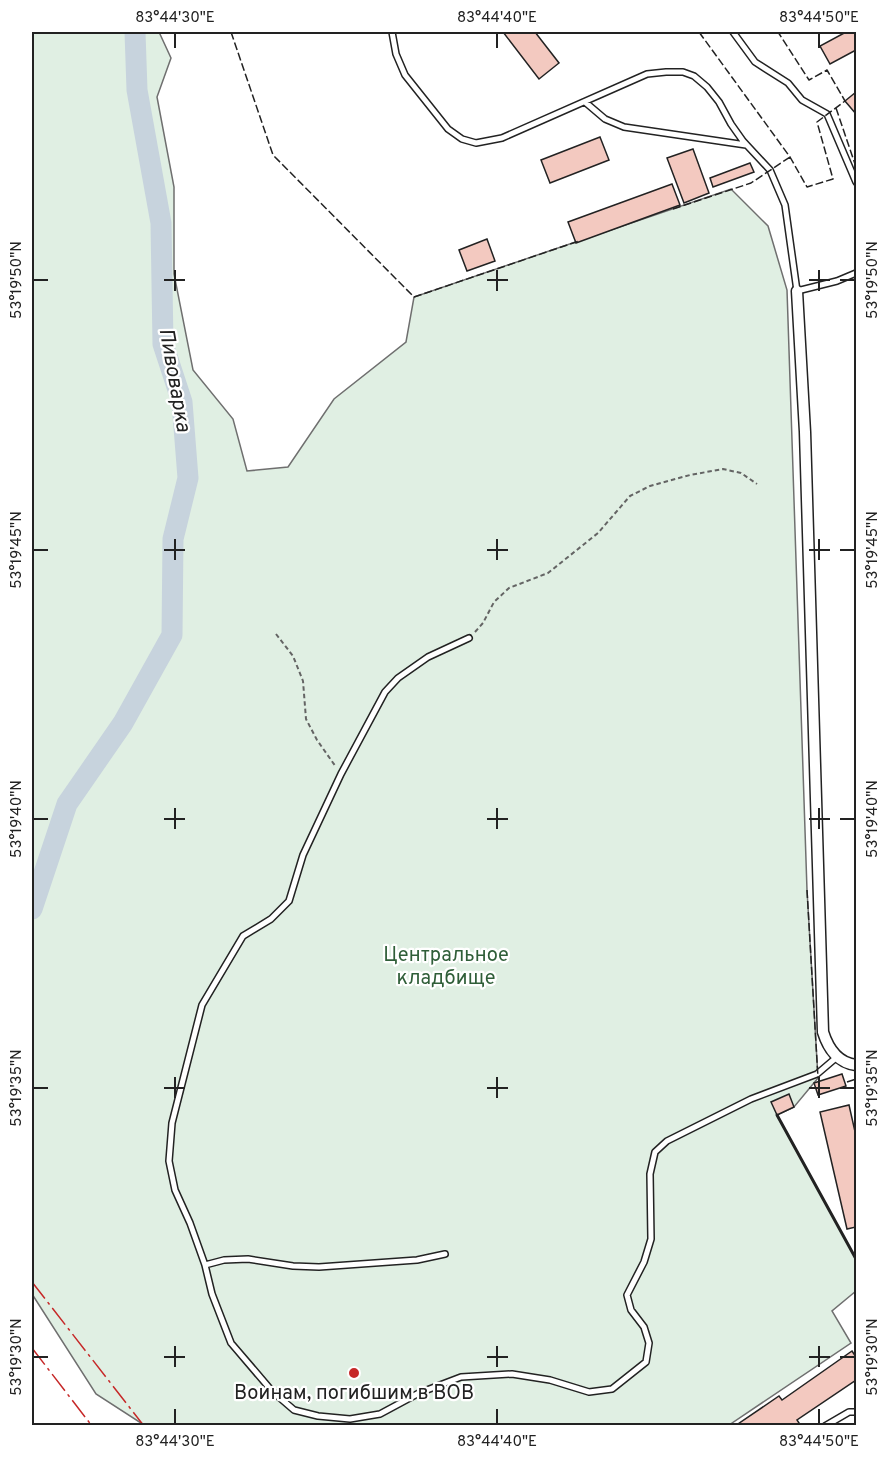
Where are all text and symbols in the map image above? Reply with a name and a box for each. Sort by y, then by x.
text: 83°44'30"E [135,9,215,28]
text: 83°44'40"E [457,9,537,28]
text: 83°44'50"E [779,9,859,28]
text: 53°19'50"N [8,241,27,319]
text: 53°19'50"N [864,241,883,319]
water label: Пивоварка [152,326,196,434]
text: 53°19'45"N [8,511,27,589]
text: 53°19'45"N [864,511,883,589]
text: 53°19'40"N [8,780,27,858]
text: 53°19'40"N [864,780,883,858]
park label: Центральное кладбище [383,943,509,992]
text: 53°19'35"N [8,1049,27,1127]
text: 53°19'35"N [864,1049,883,1127]
text: 53°19'30"N [8,1318,27,1396]
text: 53°19'30"N [864,1318,883,1396]
marker: Воинам, погибшим в ВОВ [347,1366,361,1380]
place label: Воинам, погибшим в ВОВ [234,1381,474,1407]
text: 83°44'30"E [135,1433,215,1452]
text: 83°44'40"E [457,1433,537,1452]
text: 83°44'50"E [779,1433,859,1452]

